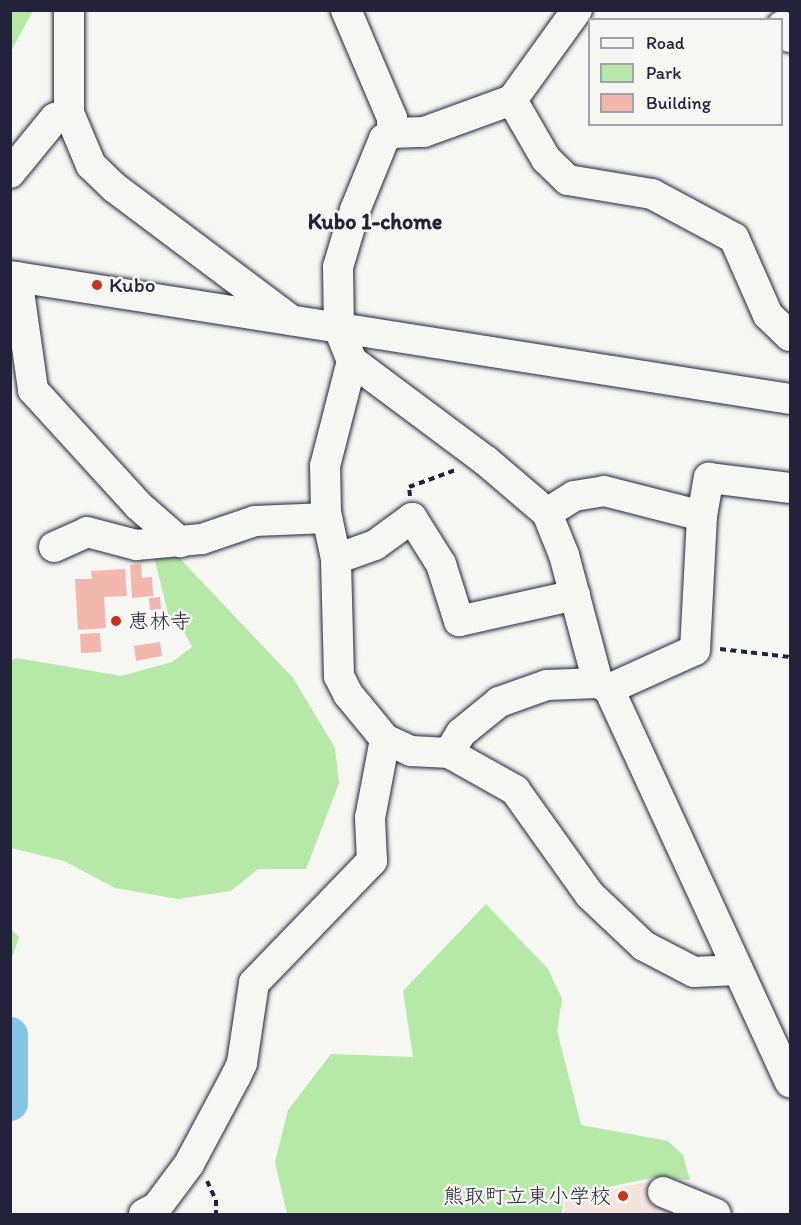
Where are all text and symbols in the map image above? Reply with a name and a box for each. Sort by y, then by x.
legend [588,18,783,126]
text: Road [646,32,685,54]
text: Park [646,62,681,84]
text: Building [646,92,711,114]
district label: Kubo 1-chome [308,209,442,235]
place label: Kubo [109,272,155,298]
marker: Kubo [90,278,104,292]
place label: 恵林寺 [128,608,191,634]
marker: 恵林寺 [109,614,123,628]
place label: 熊取町立東小学校 [443,1183,611,1209]
marker: 熊取町立東小学校 [616,1189,630,1203]

